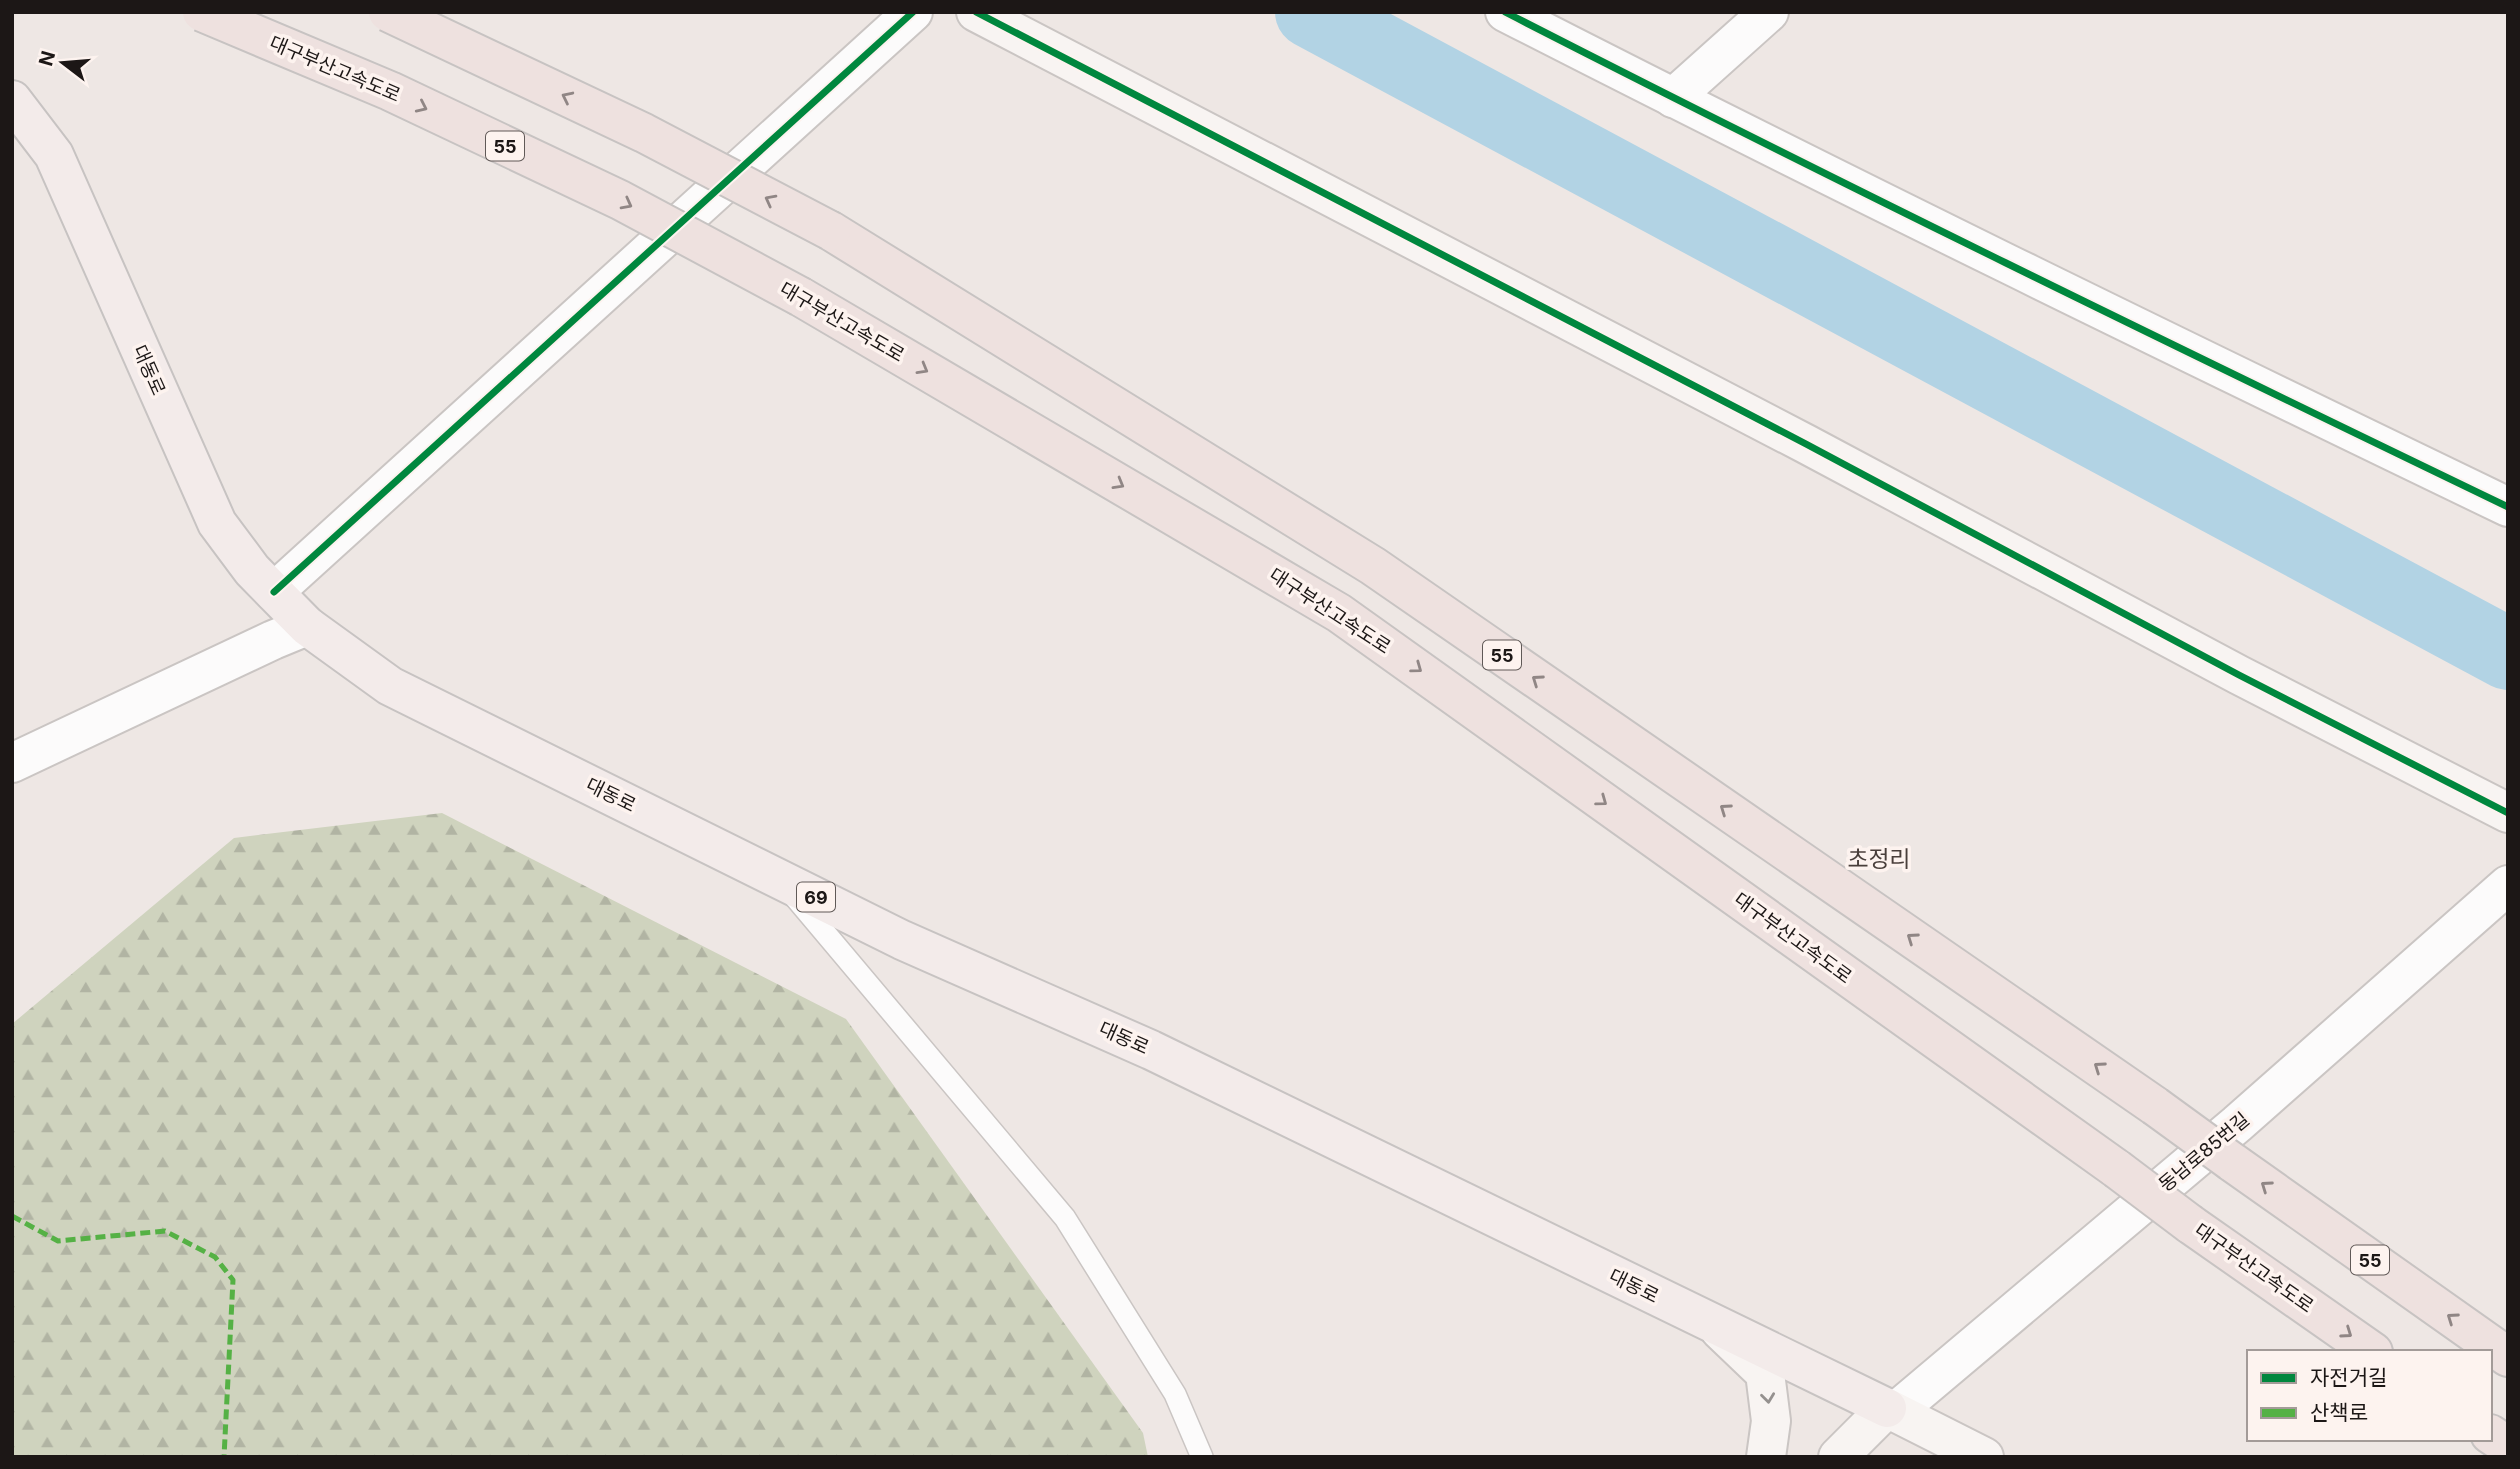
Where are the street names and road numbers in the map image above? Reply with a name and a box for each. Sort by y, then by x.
street label: 대구부산고속도로 [266,31,404,107]
road number: 55 [486,132,524,160]
street label: 대구부산고속도로 [776,277,908,367]
street label: 대동로 [128,341,170,399]
street label: 대구부산고속도로 [1265,563,1395,659]
road number: 55 [1483,640,1521,670]
street label: 대동로 [582,773,640,817]
road number: 69 [797,882,835,912]
street label: 대구부산고속도로 [1730,888,1856,988]
street label: 대동로 [1095,1017,1153,1059]
street label: 동남로85번길 [2154,1108,2254,1196]
street label: 대구부산고속도로 [2190,1218,2318,1318]
road number: 55 [2351,1246,2389,1274]
street label: 대동로 [1605,1264,1663,1308]

